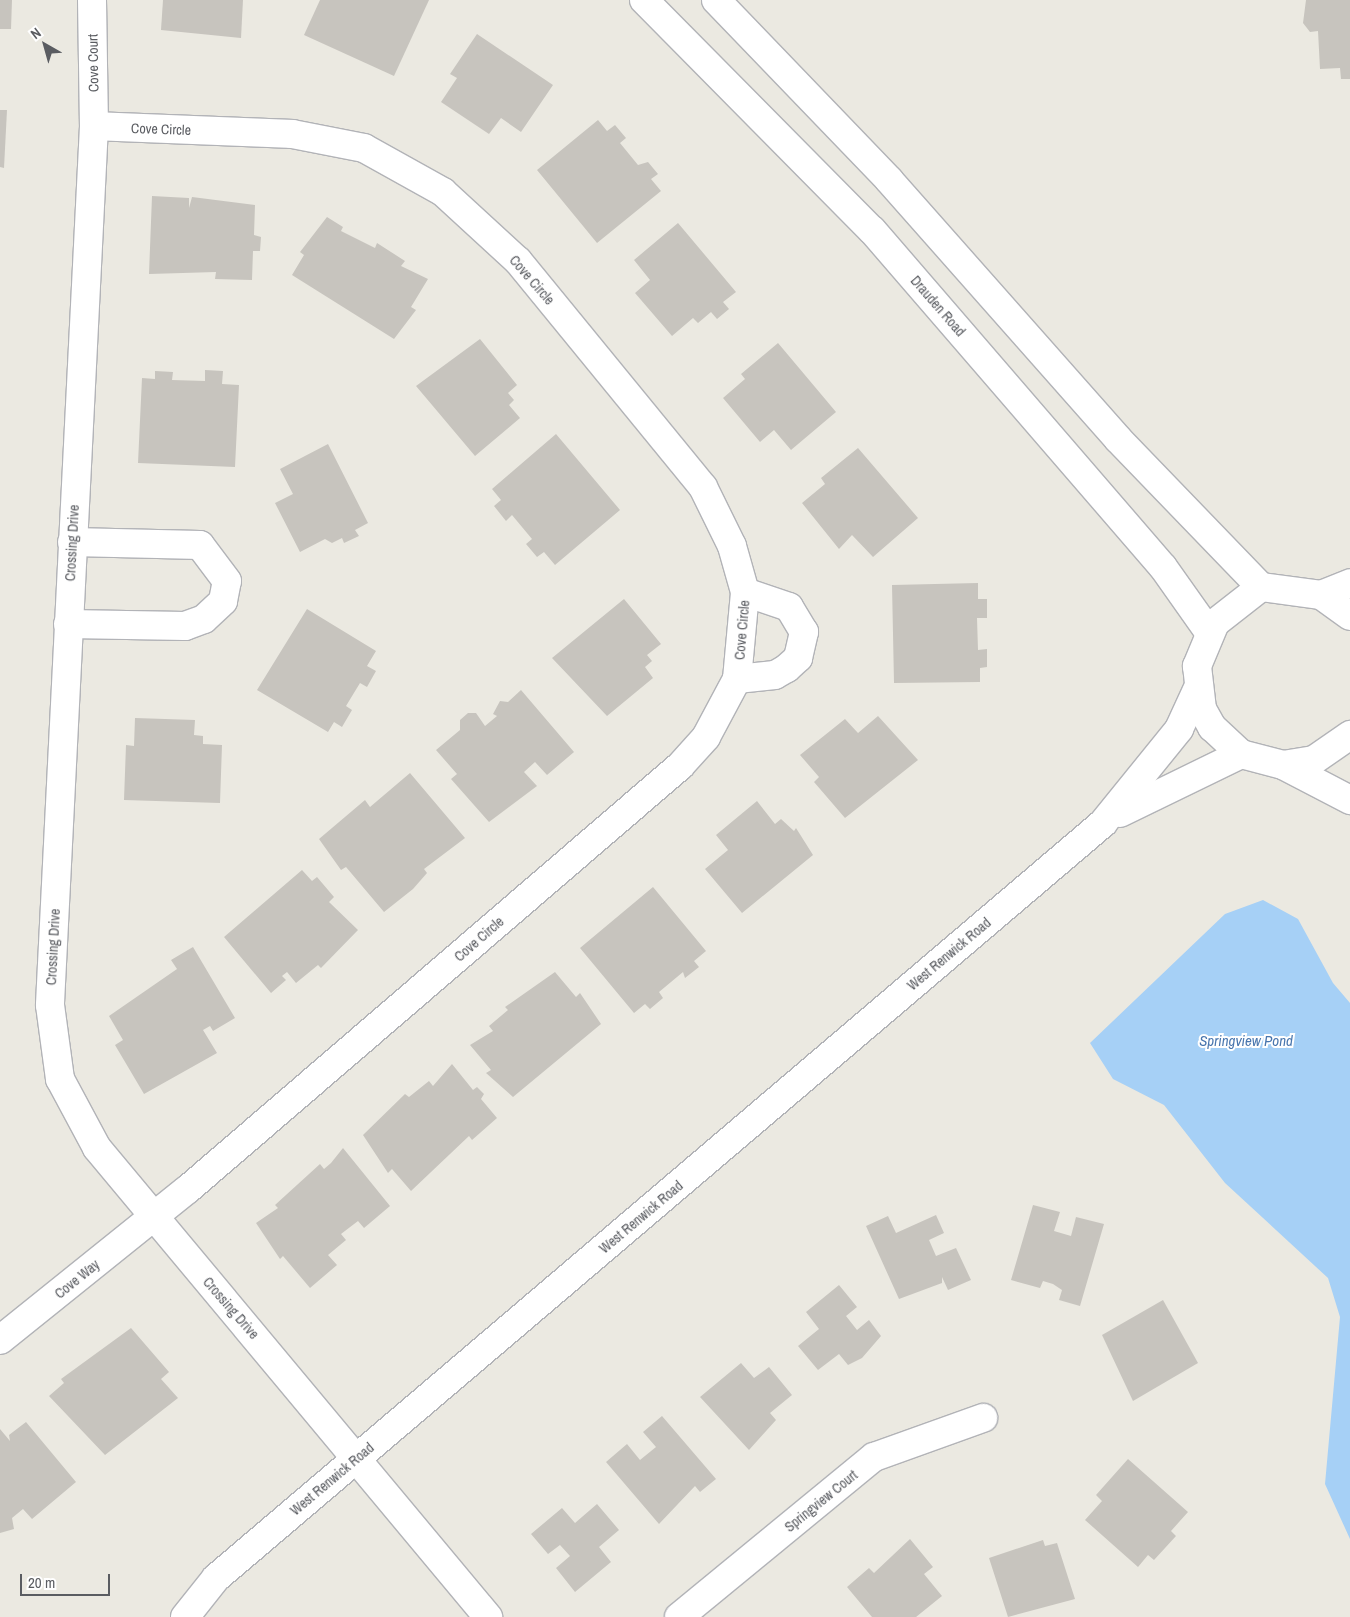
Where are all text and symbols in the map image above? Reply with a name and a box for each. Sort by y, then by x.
north arrow [20,20,70,70]
text: N [27,24,45,43]
street label: Cove Court [84,34,102,92]
street label: Cove Circle [131,120,191,138]
street label: Cove Circle [506,252,558,308]
street label: Drauden Road [907,272,969,340]
street label: Crossing Drive [62,504,82,582]
street label: Cove Circle [731,599,753,661]
street label: Crossing Drive [43,908,63,986]
street label: Cove Circle [451,913,507,965]
street label: West Renwick Road [904,914,994,994]
water label: Springview Pond [1199,1032,1293,1050]
street label: West Renwick Road [596,1177,686,1257]
street label: Cove Way [51,1256,103,1302]
street label: Crossing Drive [200,1274,262,1342]
street label: West Renwick Road [287,1439,377,1519]
street label: Springview Court [781,1467,861,1535]
scale bar [22,1564,112,1596]
text: 20 m [28,1572,55,1593]

